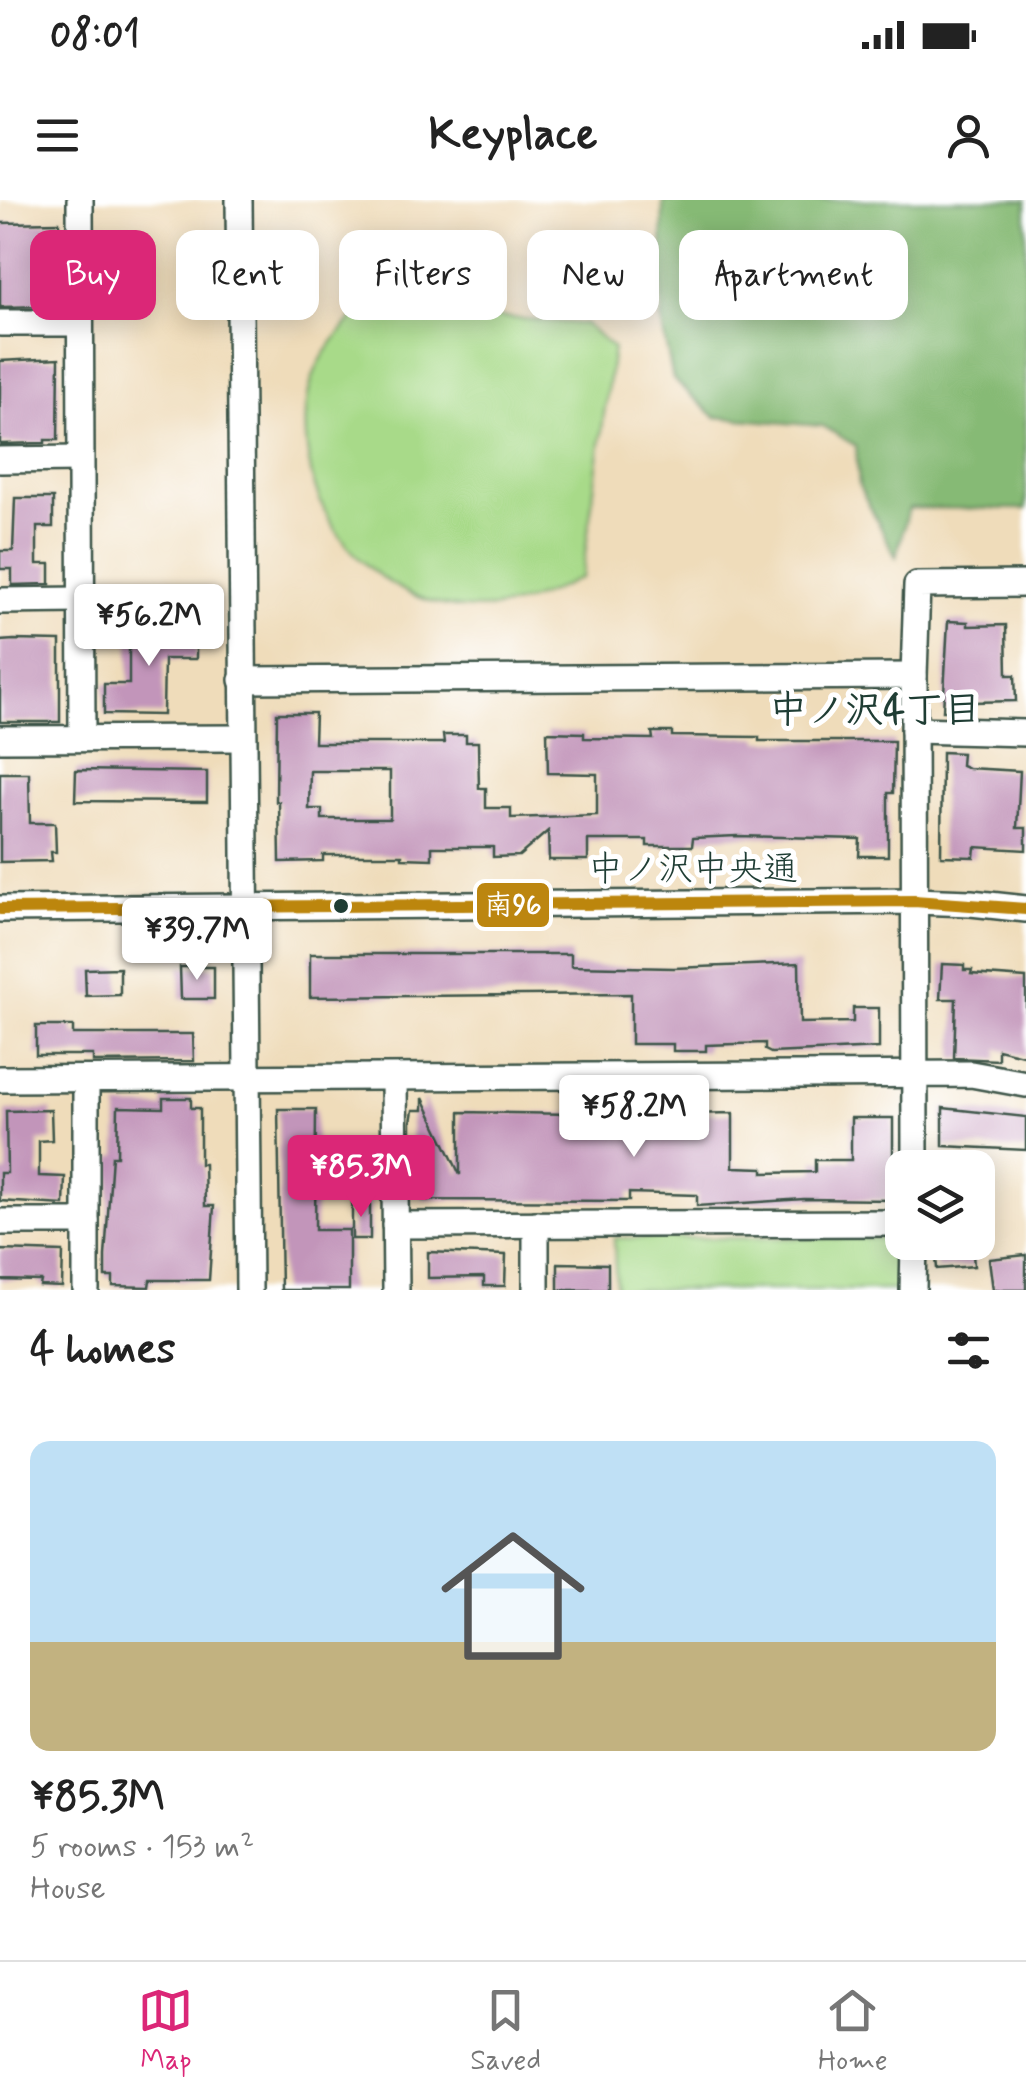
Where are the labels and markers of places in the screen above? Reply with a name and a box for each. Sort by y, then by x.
pin: ¥56.2M [68,584,230,669]
unlabelled marker [331,896,351,916]
pin: ¥39.7M [116,898,278,983]
pin: ¥58.2M [553,1075,715,1160]
pin: ¥85.3M [280,1135,442,1220]

